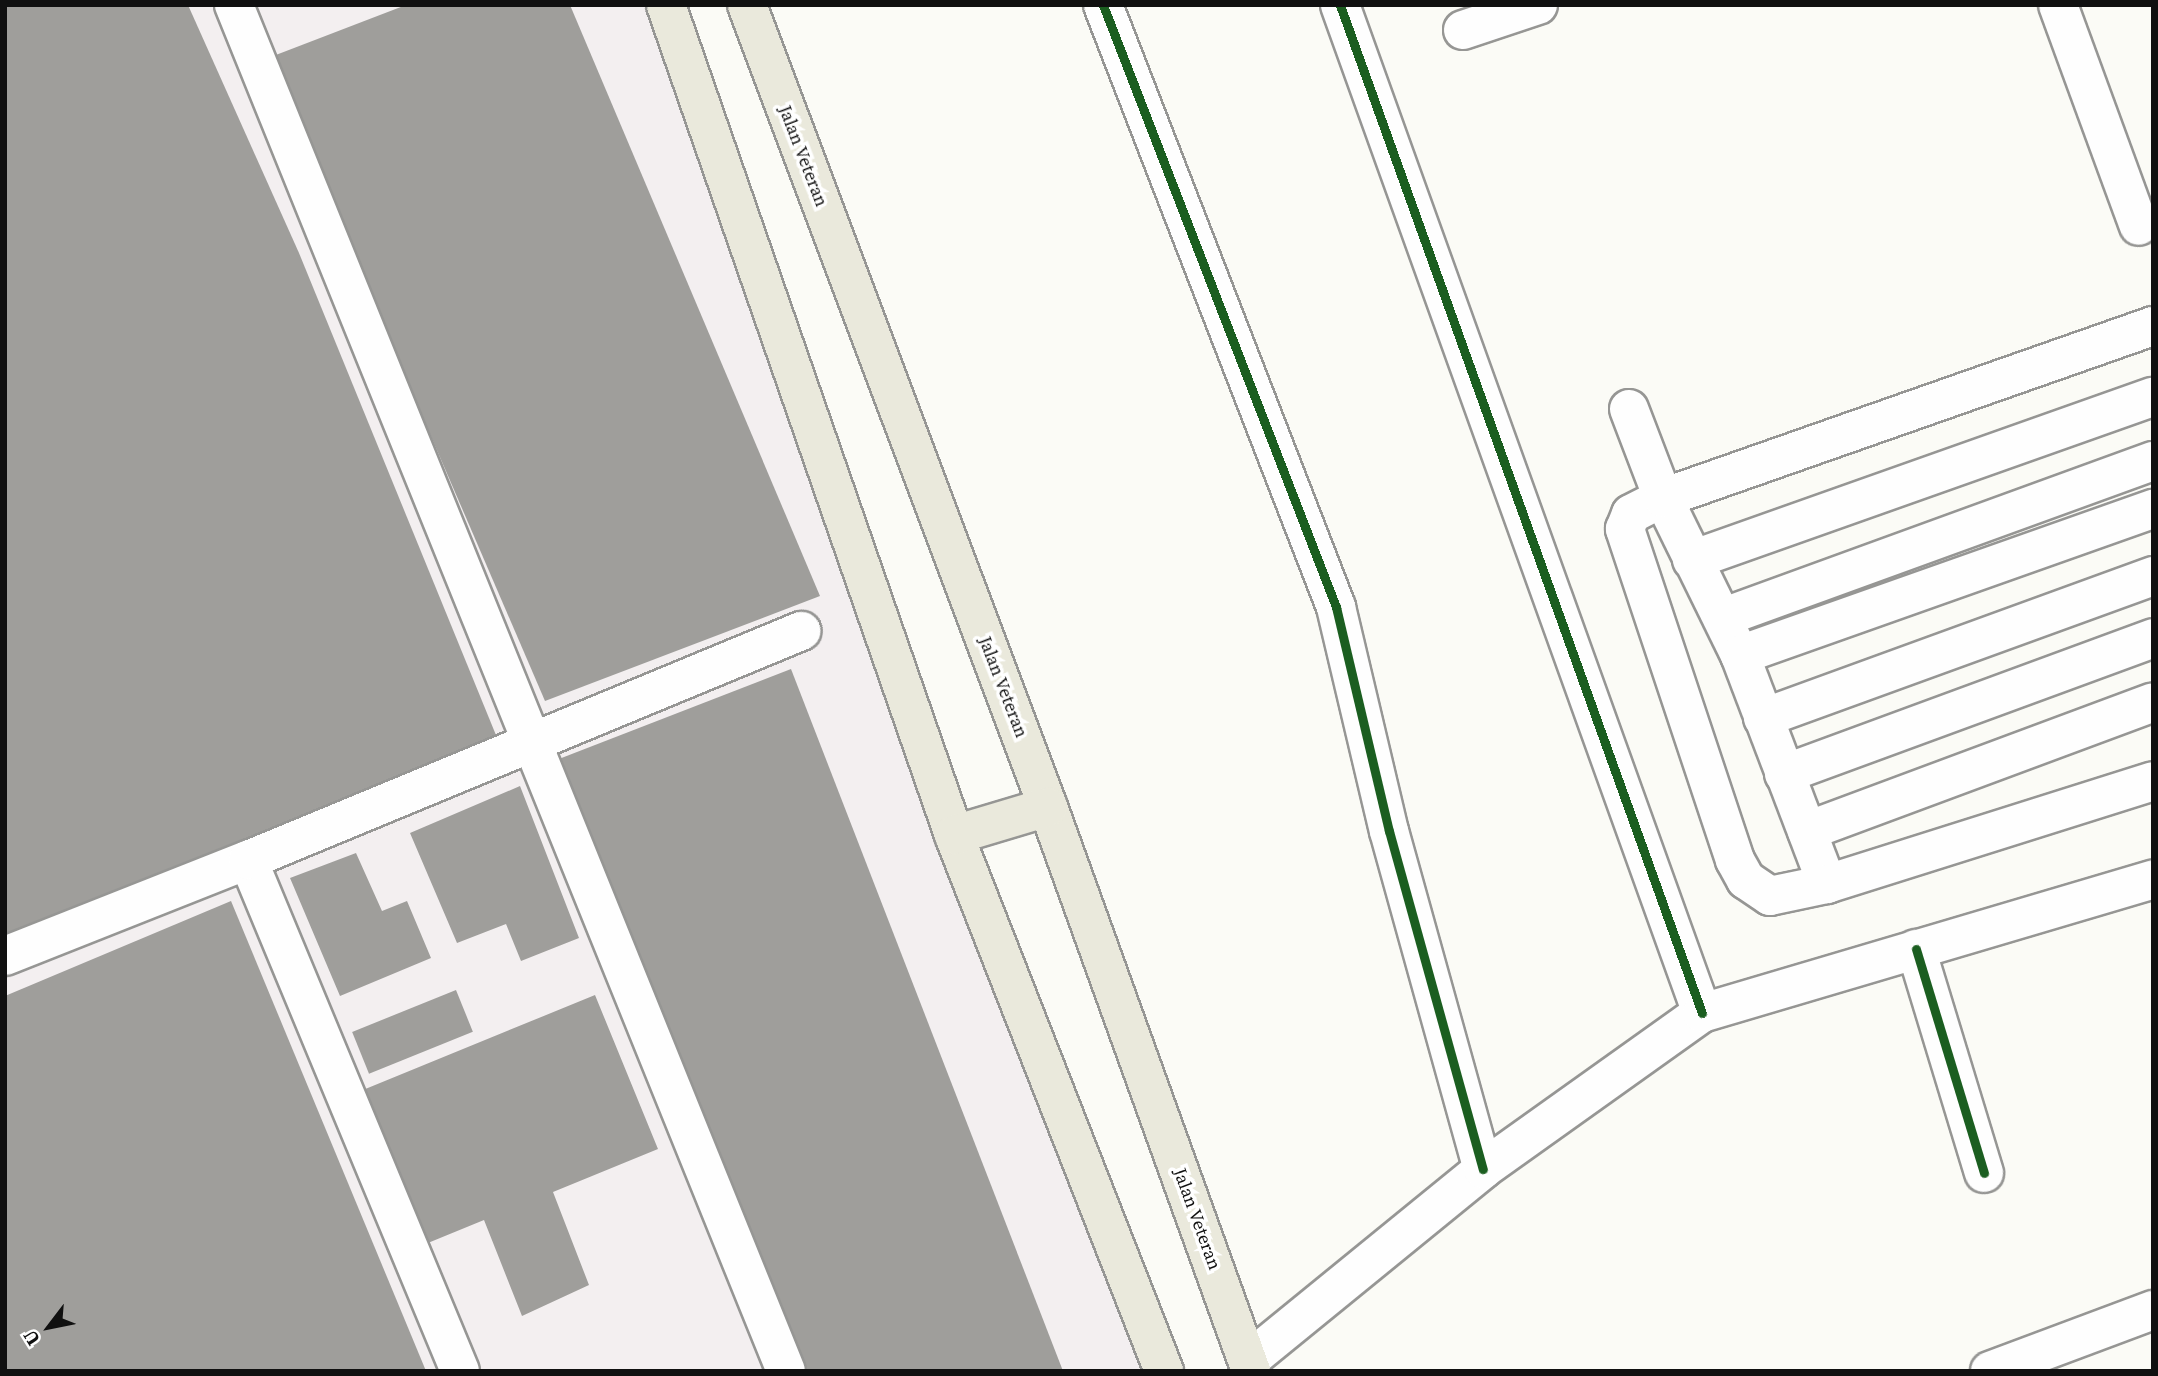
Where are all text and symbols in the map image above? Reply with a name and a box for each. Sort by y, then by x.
street label: Jalan Veteran [774,102,832,210]
street label: Jalan Veteran [974,633,1032,741]
street label: Jalan Veteran [1169,1165,1225,1273]
north arrow [14,1292,84,1362]
text: U [16,1325,46,1351]

